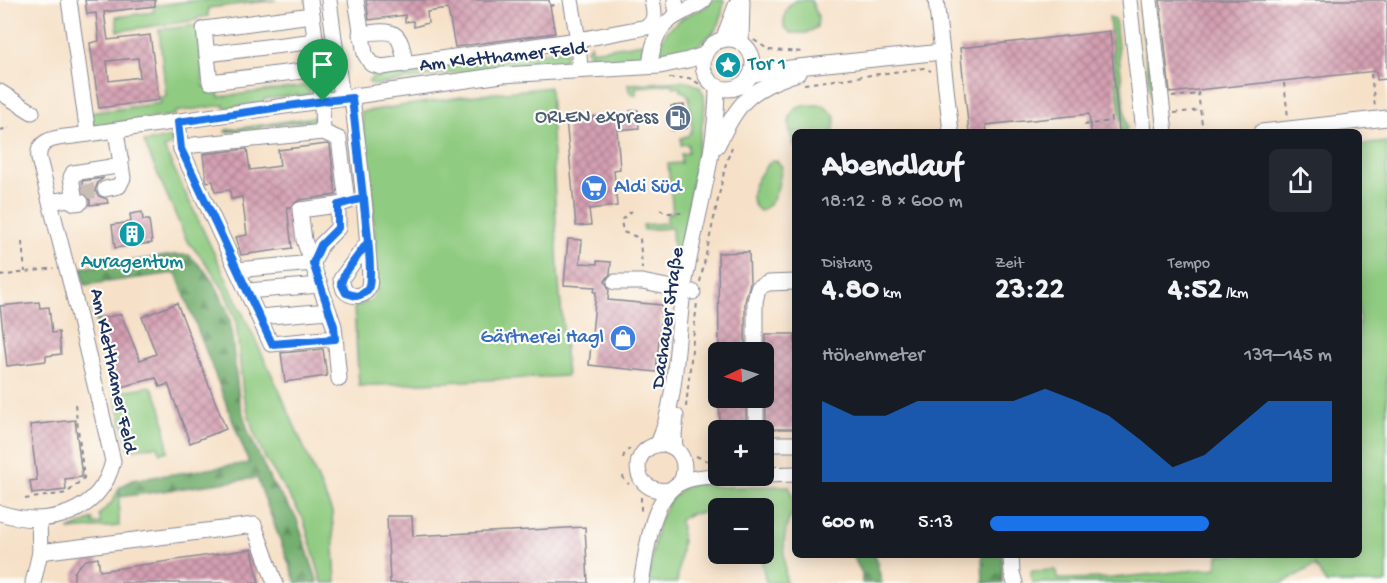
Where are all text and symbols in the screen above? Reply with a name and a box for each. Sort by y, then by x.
street label: Am Kletthamer Feld [418,38,590,78]
pin [297,39,348,101]
icon: arrive [306,48,339,81]
place icon: Tor 1 [713,50,743,80]
place label: Tor 1 [747,54,786,77]
fuel station icon: ORLEN express [663,103,693,133]
place label: ORLEN express [535,107,659,130]
text: Abendlauf [822,149,962,187]
button: share [1269,149,1332,212]
supermarket icon: Aldi Süd [579,173,609,203]
place label: Aldi Süd [614,177,684,200]
text: 18:12 · 8 × 600 m [822,191,963,214]
building icon: Auragentum [117,219,147,249]
street label: Dachauer Straße [647,245,690,392]
place label: Auragentum [81,252,183,275]
text: Distanz [822,255,872,274]
text: Zeit [995,255,1024,274]
text: Tempo [1168,255,1210,274]
text: 4.80 [822,274,879,309]
text: 23:22 [995,274,1064,309]
text: 4:52 [1168,274,1222,309]
text: km [879,285,901,304]
text: /km [1222,285,1248,304]
street label: Am Kletthamer Feld [83,287,141,458]
shop icon: Gärtnerei Hagl [608,323,638,353]
place label: Gärtnerei Hagl [480,327,604,350]
north arrow [708,342,774,408]
map controls [708,342,774,564]
text: Höhenmeter [822,345,924,368]
text: 139–145 m [1244,345,1332,368]
button: + [708,420,774,486]
button: − [708,498,774,564]
text: 600 m [822,512,874,535]
text: 5:13 [918,512,953,535]

